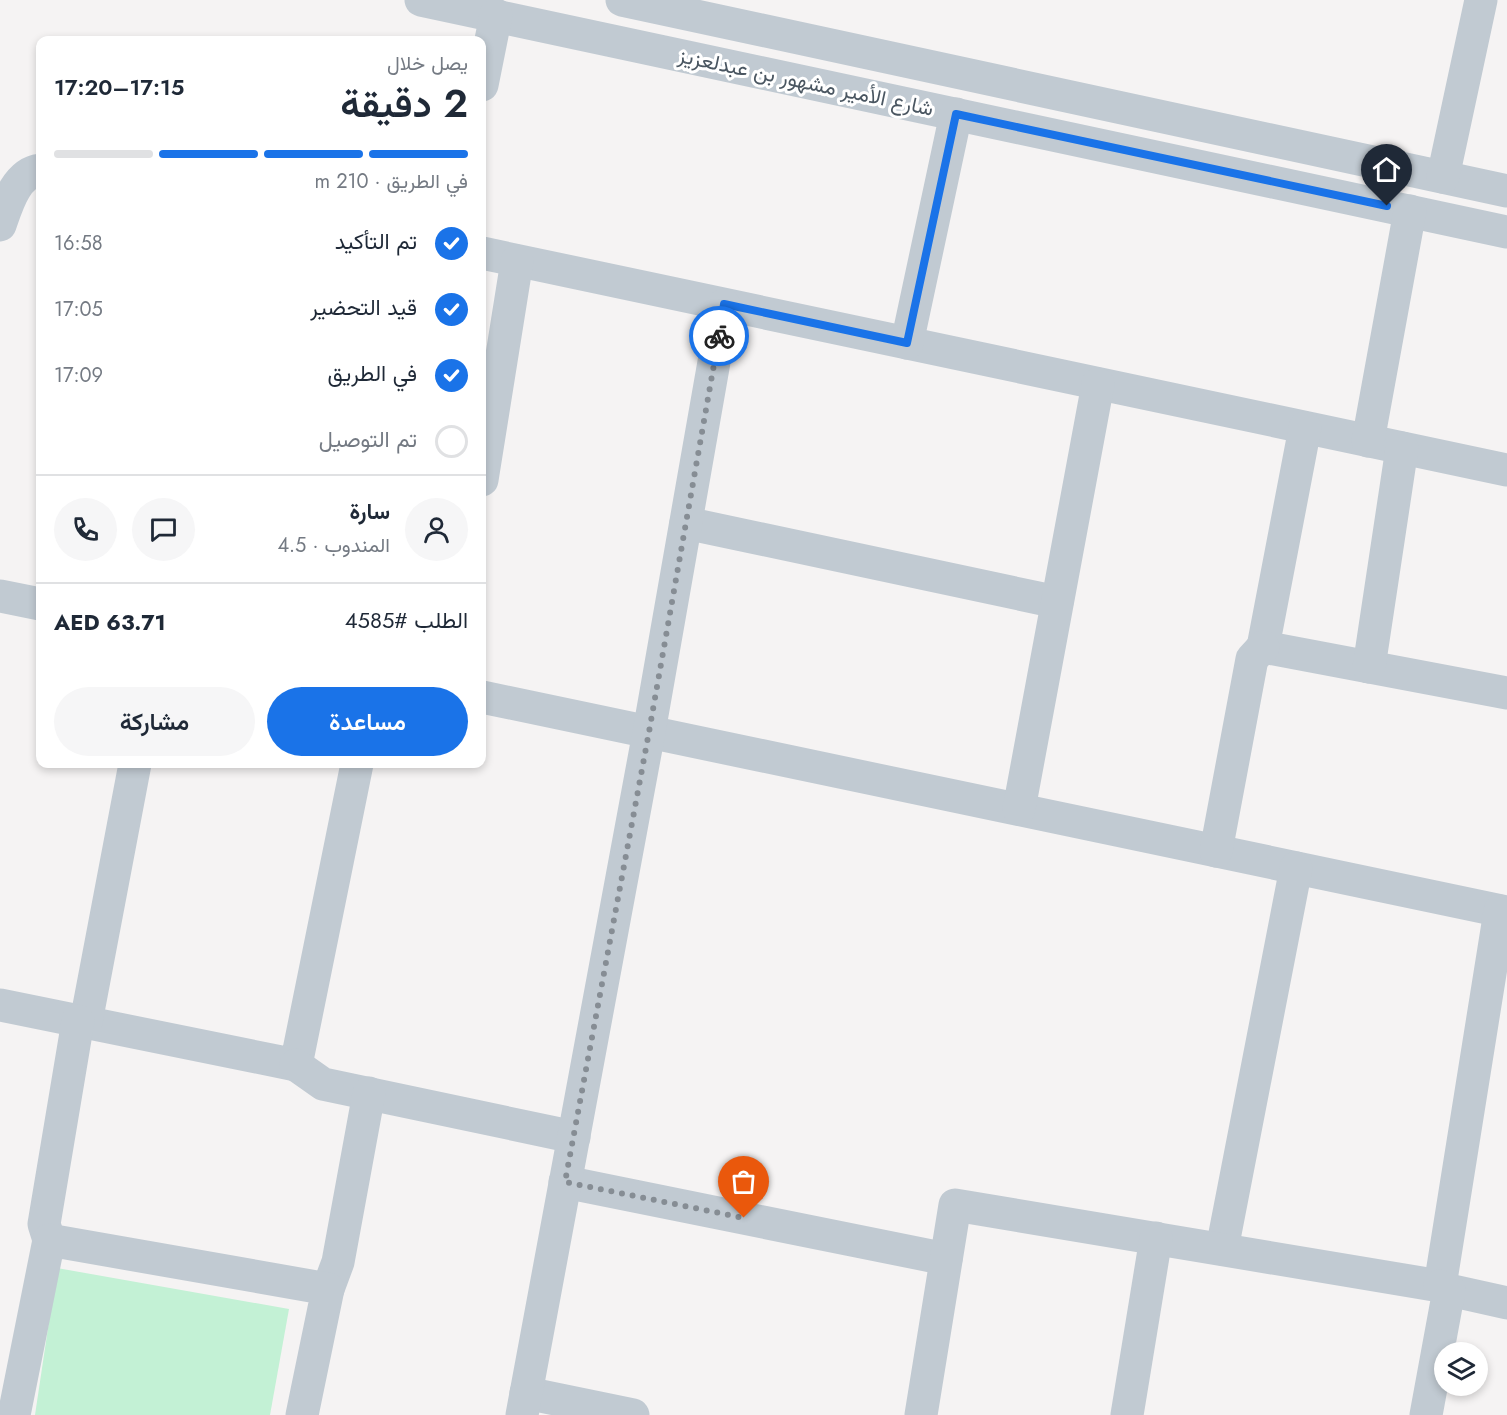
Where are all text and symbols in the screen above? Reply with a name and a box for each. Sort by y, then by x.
street label: شارع الأمير مشهور بن عبدلعزيز [675,40,936,124]
text: يصل خلال [387,49,468,78]
text: 17:15–17:20 [54,71,184,103]
text: 2 دقيقة [340,75,468,132]
pin [1361,144,1412,206]
icon: home [1370,153,1403,186]
text: في الطريق · 210 m [315,167,468,196]
text: تم التأكيد [335,225,417,257]
icon: check [435,227,468,260]
text: 16:58 [54,229,103,258]
text: قيد التحضير [310,291,417,323]
icon: check [435,293,468,326]
text: 17:05 [54,295,103,324]
courier [689,306,749,366]
icon: bike [703,320,736,353]
text: في الطريق [327,357,417,389]
icon: check [435,359,468,392]
text: 17:09 [54,361,103,390]
text: تم التوصيل [319,423,417,455]
text: سارة [349,495,390,527]
button: phone [54,498,117,561]
button: chat [132,498,195,561]
button: person [405,498,468,561]
text: المندوب · 4.5 [277,531,390,560]
text: الطلب #4585 [345,604,468,636]
text: AED 63.71 [54,606,166,638]
button: مشاركة [54,687,255,756]
button: مساعدة [267,687,468,756]
pin [718,1156,769,1218]
icon: bag [727,1165,760,1198]
map controls [1434,1342,1488,1396]
button: layers [1434,1342,1488,1396]

